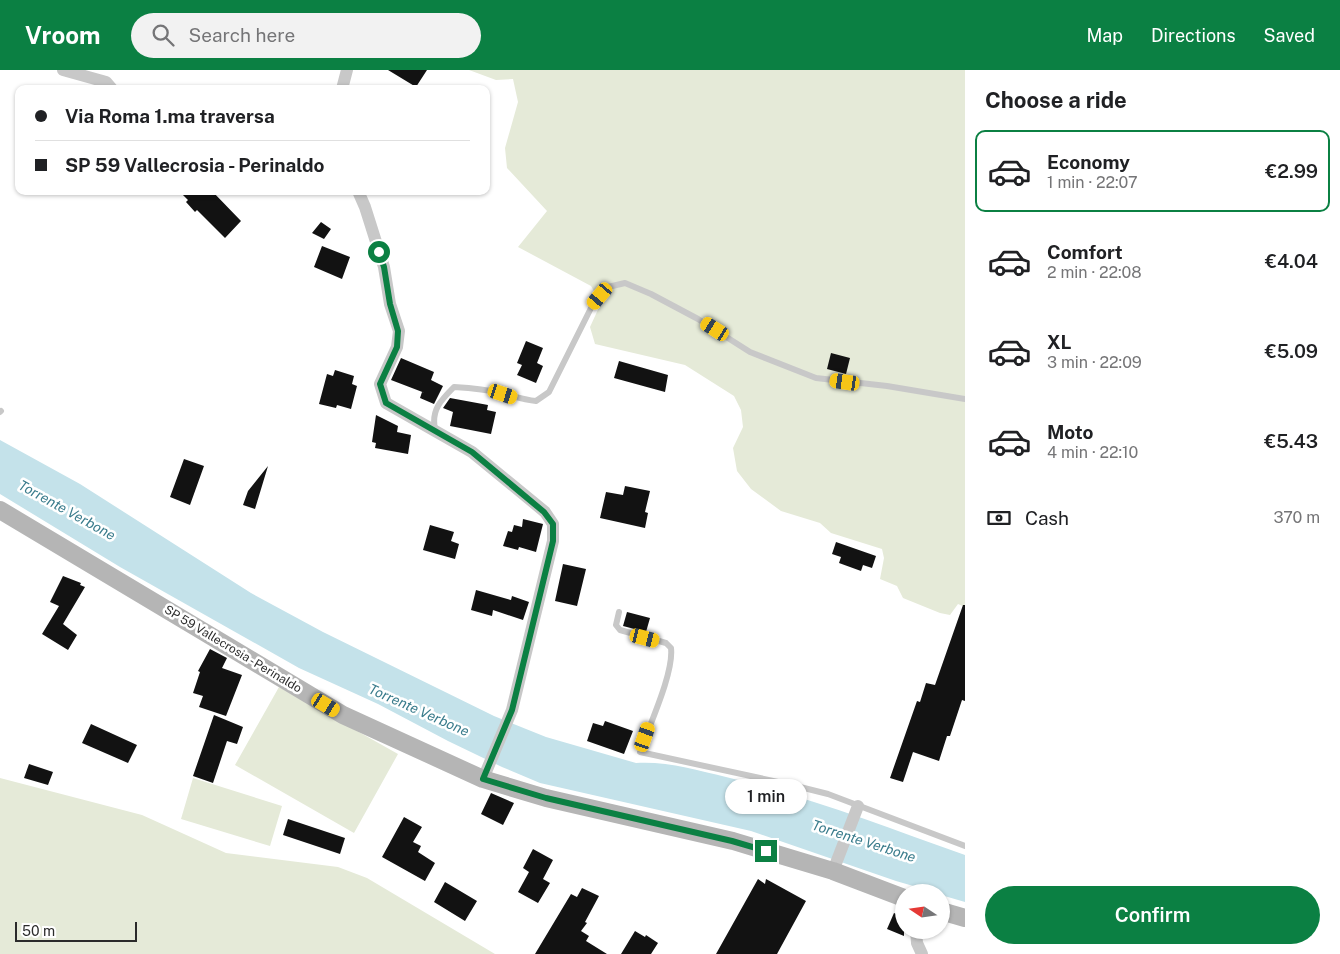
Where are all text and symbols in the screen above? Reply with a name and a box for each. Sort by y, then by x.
search box [131,13,481,58]
text: Vroom [25,21,101,49]
icon: search [149,21,177,49]
text: Search here [189,24,295,46]
text: Map [1086,25,1123,46]
text: Directions [1151,25,1236,46]
text: Saved [1264,25,1315,46]
text: Choose a ride [985,87,1127,113]
text: Via Roma 1.ma traversa [65,105,275,127]
icon: car [987,149,1032,194]
text: Economy [1047,151,1130,173]
text: SP 59 Vallecrosia - Perinaldo [65,154,324,176]
text: €2.99 [1265,160,1318,182]
text: 1 min · 22:07 [1047,173,1138,192]
icon: car [987,239,1032,284]
route start [368,241,390,263]
text: Comfort [1047,241,1123,263]
text: €4.04 [1265,250,1318,272]
text: 2 min · 22:08 [1047,263,1142,282]
car [584,280,615,312]
car [698,315,731,343]
icon: car [987,329,1032,374]
text: XL [1047,331,1072,353]
text: €5.09 [1265,340,1318,362]
text: 3 min · 22:09 [1047,353,1142,372]
car [829,372,860,392]
car [486,382,519,406]
icon: car [987,419,1032,464]
text: Moto [1047,421,1093,443]
text: €5.43 [1264,430,1318,452]
text: 4 min · 22:10 [1047,443,1138,462]
water label: Torrente Verbone [16,477,118,543]
icon: cash [985,504,1013,532]
text: Cash [1025,507,1069,529]
text: 370 m [1273,508,1320,527]
street label: SP 59 Vallecrosia - Perinaldo [162,602,304,696]
car [628,627,661,649]
water label: Torrente Verbone [366,681,472,739]
car [309,691,342,719]
car [633,720,656,754]
callout: 1 min [725,778,807,814]
text: 1 min [747,787,785,806]
water label: Torrente Verbone [810,817,918,865]
route end [755,840,777,862]
north arrow [895,884,950,939]
map controls [895,884,950,939]
button: Confirm [985,886,1320,944]
scale bar [15,919,138,942]
text: 50 m [22,923,55,939]

